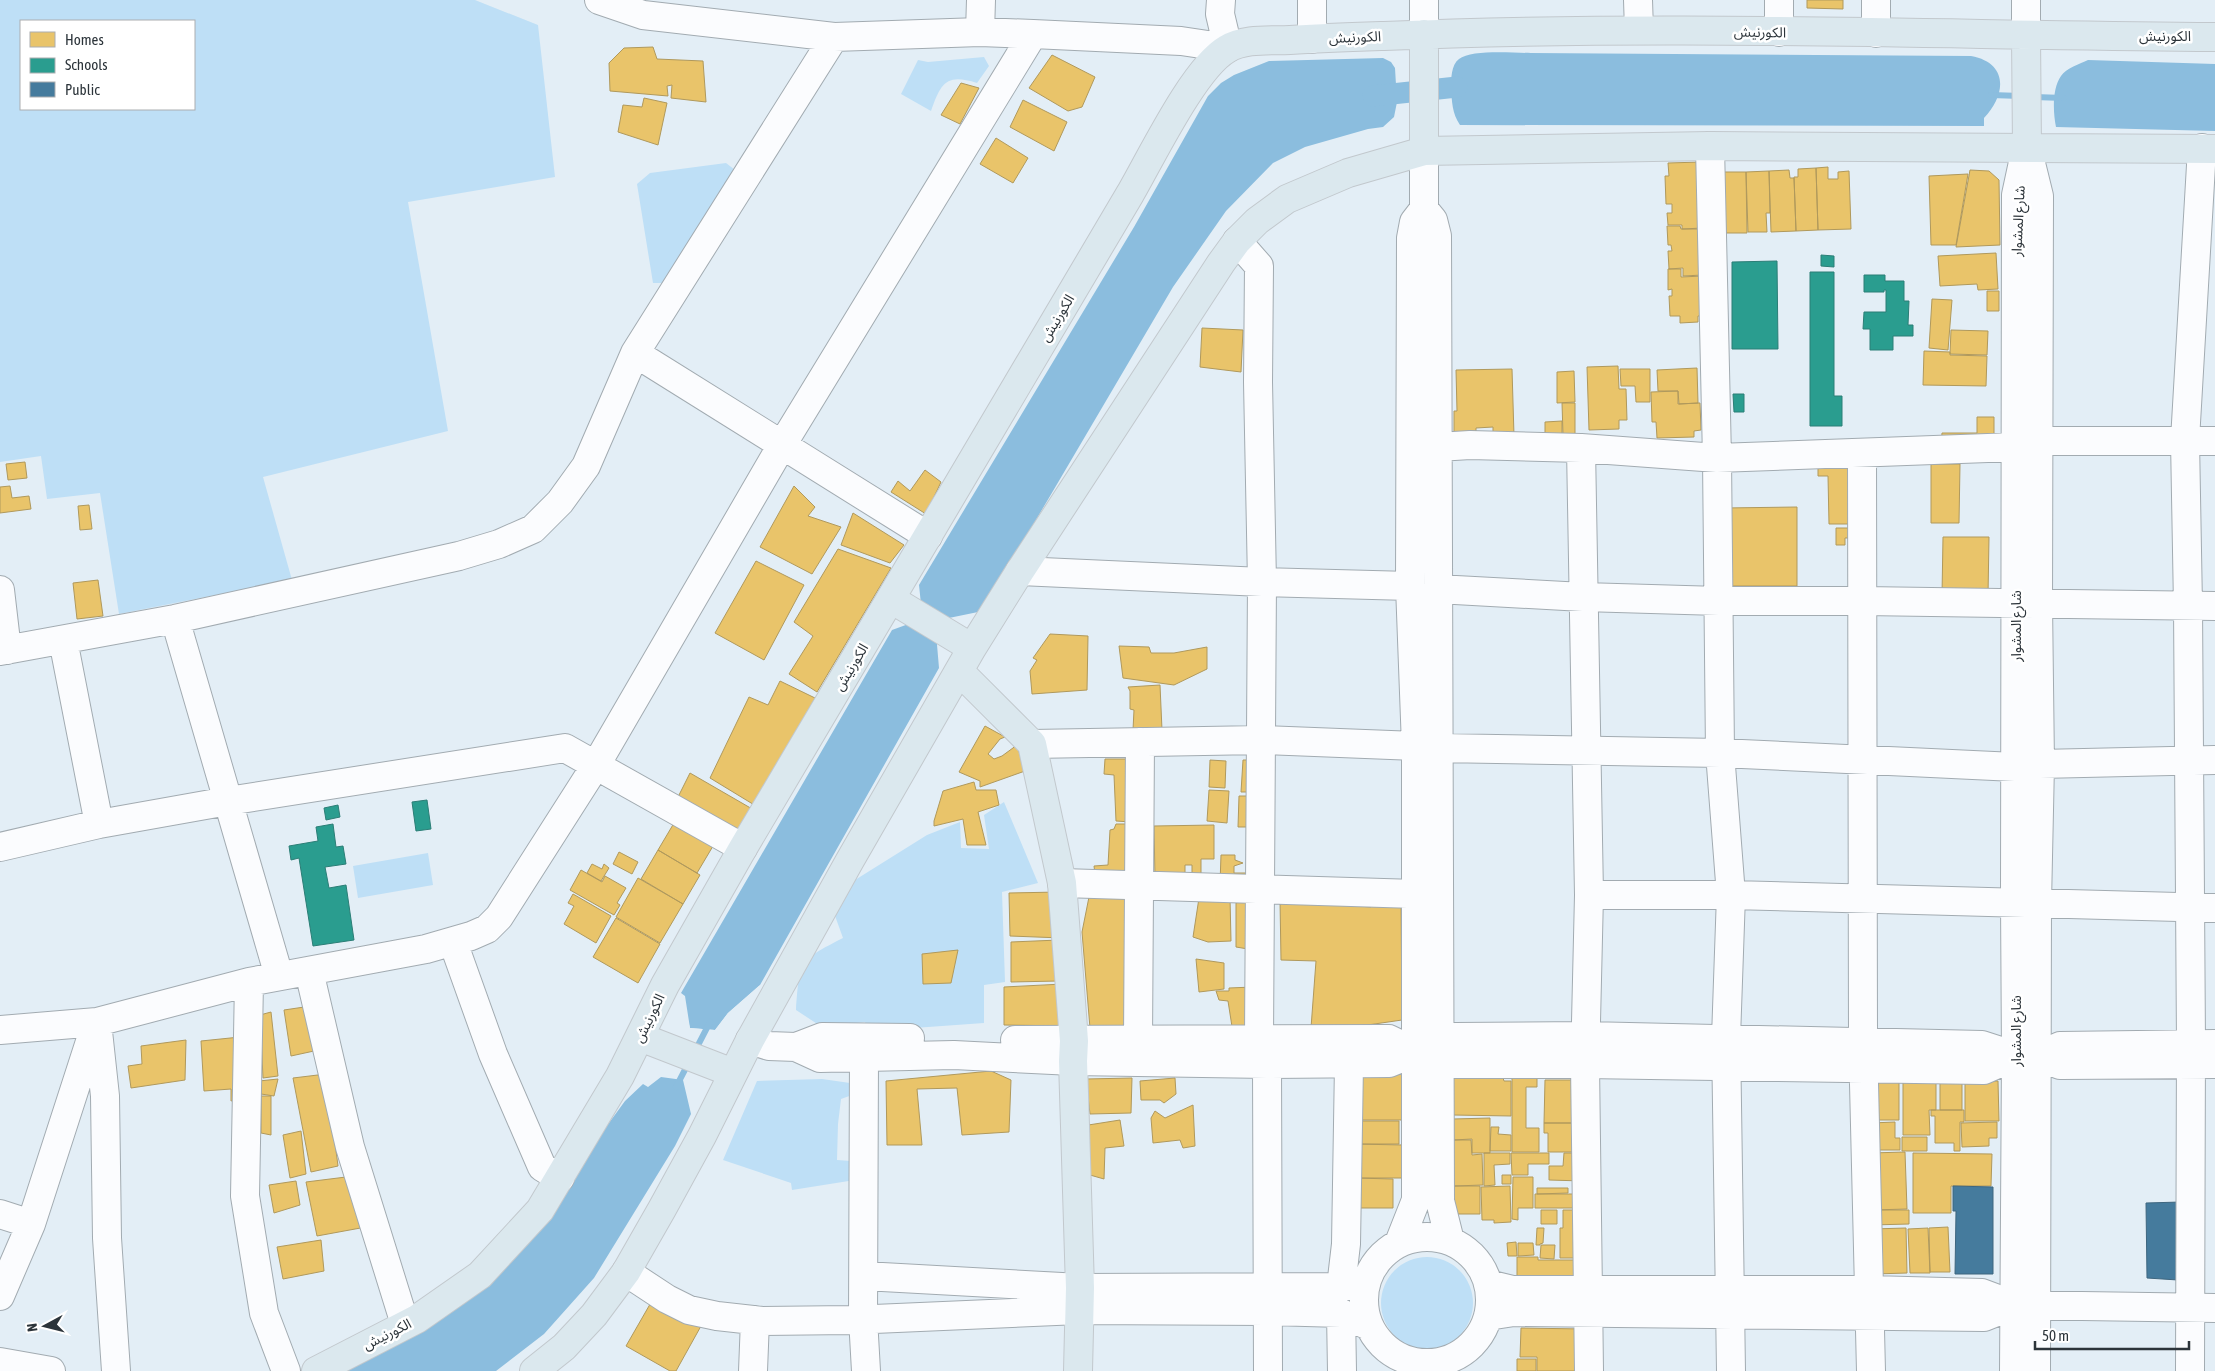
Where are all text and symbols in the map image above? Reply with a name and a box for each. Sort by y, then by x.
legend [20,20,195,110]
street label: الكورنيش [1734,24,1786,41]
street label: الكورنيش [1329,28,1381,47]
street label: الكورنيش [2139,28,2191,45]
text: Homes [65,31,104,48]
text: Schools [65,56,108,73]
text: Public [65,81,100,98]
street label: شارع المشوار [2008,185,2031,258]
street label: الكورنيش [1037,292,1078,345]
street label: شارع المشوار [2008,590,2027,663]
street label: الكورنيش [831,641,872,694]
street label: الكورنيش [630,991,669,1045]
street label: شارع المشوار [2008,995,2027,1068]
north arrow [20,1301,70,1351]
street label: الكورنيش [360,1315,414,1354]
scale bar [2035,1318,2189,1350]
text: N [24,1323,41,1333]
text: 50 m [2042,1327,2069,1344]

